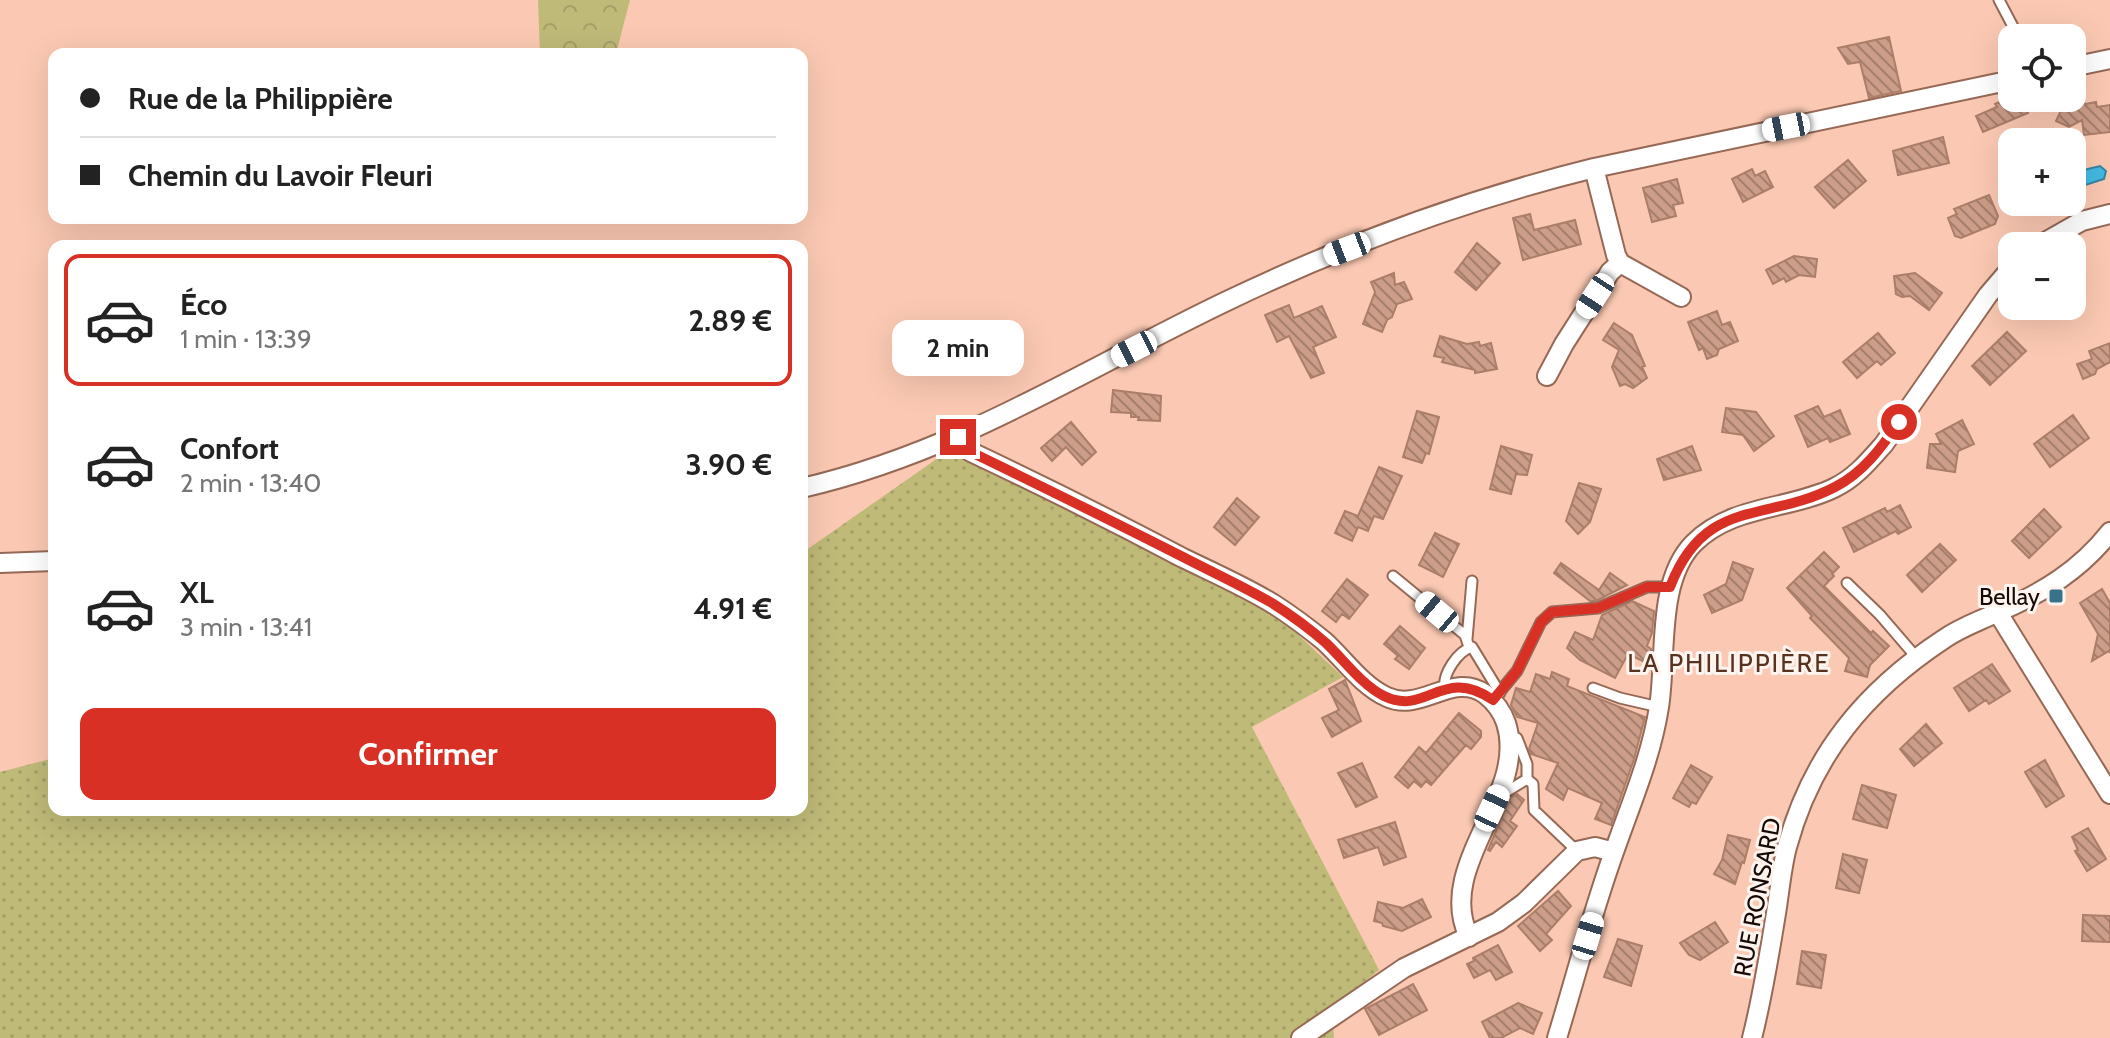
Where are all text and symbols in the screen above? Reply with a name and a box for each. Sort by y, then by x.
map controls [1998,24,2086,320]
button: locate [1998,24,2086,112]
text: Rue de la Philippière [128,80,393,117]
car [1760,111,1812,143]
button: + [1998,128,2086,216]
text: Chemin du Lavoir Fleuri [128,157,433,194]
car [1320,229,1374,269]
button: − [1998,232,2086,320]
car [1572,269,1618,323]
icon: car [84,284,156,356]
text: Éco [180,286,227,323]
text: 2.89 € [689,302,772,339]
callout: 2 min [892,321,1024,377]
text: 1 min · 13:39 [180,323,312,355]
car [1107,327,1161,371]
text: 2 min [927,332,989,364]
route start [1881,404,1917,440]
route end [940,419,976,455]
icon: car [84,428,156,500]
text: Confort [180,430,279,467]
text: 3.90 € [686,446,772,483]
text: 2 min · 13:40 [180,467,321,499]
icon: car [84,572,156,644]
text: XL [180,574,214,611]
place label: Bellay [1979,582,2040,611]
car [1411,587,1463,637]
marker: Bellay [2047,587,2065,605]
text: 4.91 € [693,590,772,627]
text: 3 min · 13:41 [180,611,312,643]
district label: LA PHILIPPIÈRE [1627,647,1831,679]
button: Confirmer [80,708,776,800]
car [1471,781,1513,835]
street label: RUE RONSARD [1727,815,1787,979]
car [1570,910,1606,962]

